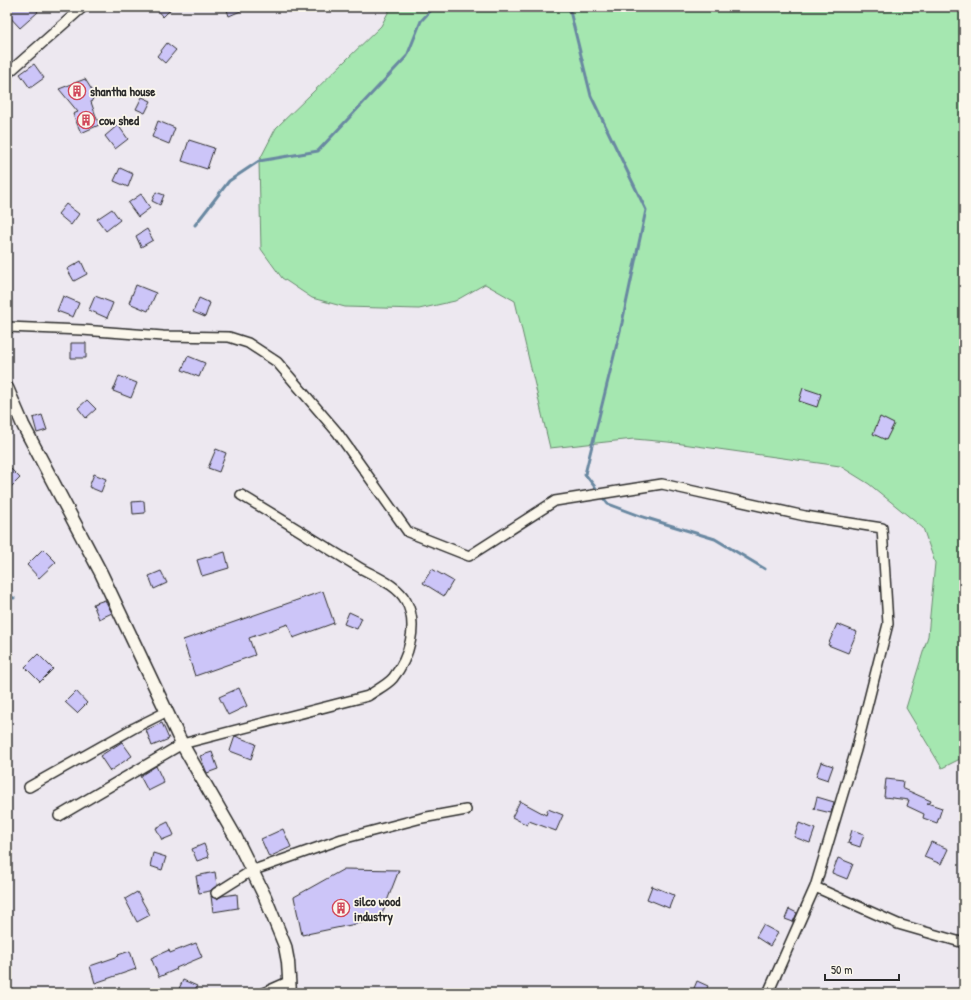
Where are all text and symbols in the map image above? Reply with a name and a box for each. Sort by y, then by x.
building icon: shantha house [67,81,87,101]
place label: shantha house [90,82,156,100]
building icon: cow shed [76,110,96,130]
place label: cow shed [99,111,140,129]
place label: silco wood industry [354,892,401,926]
building icon: silco wood industry [331,898,351,918]
scale bar [825,956,899,982]
text: 50 m [831,961,852,978]

